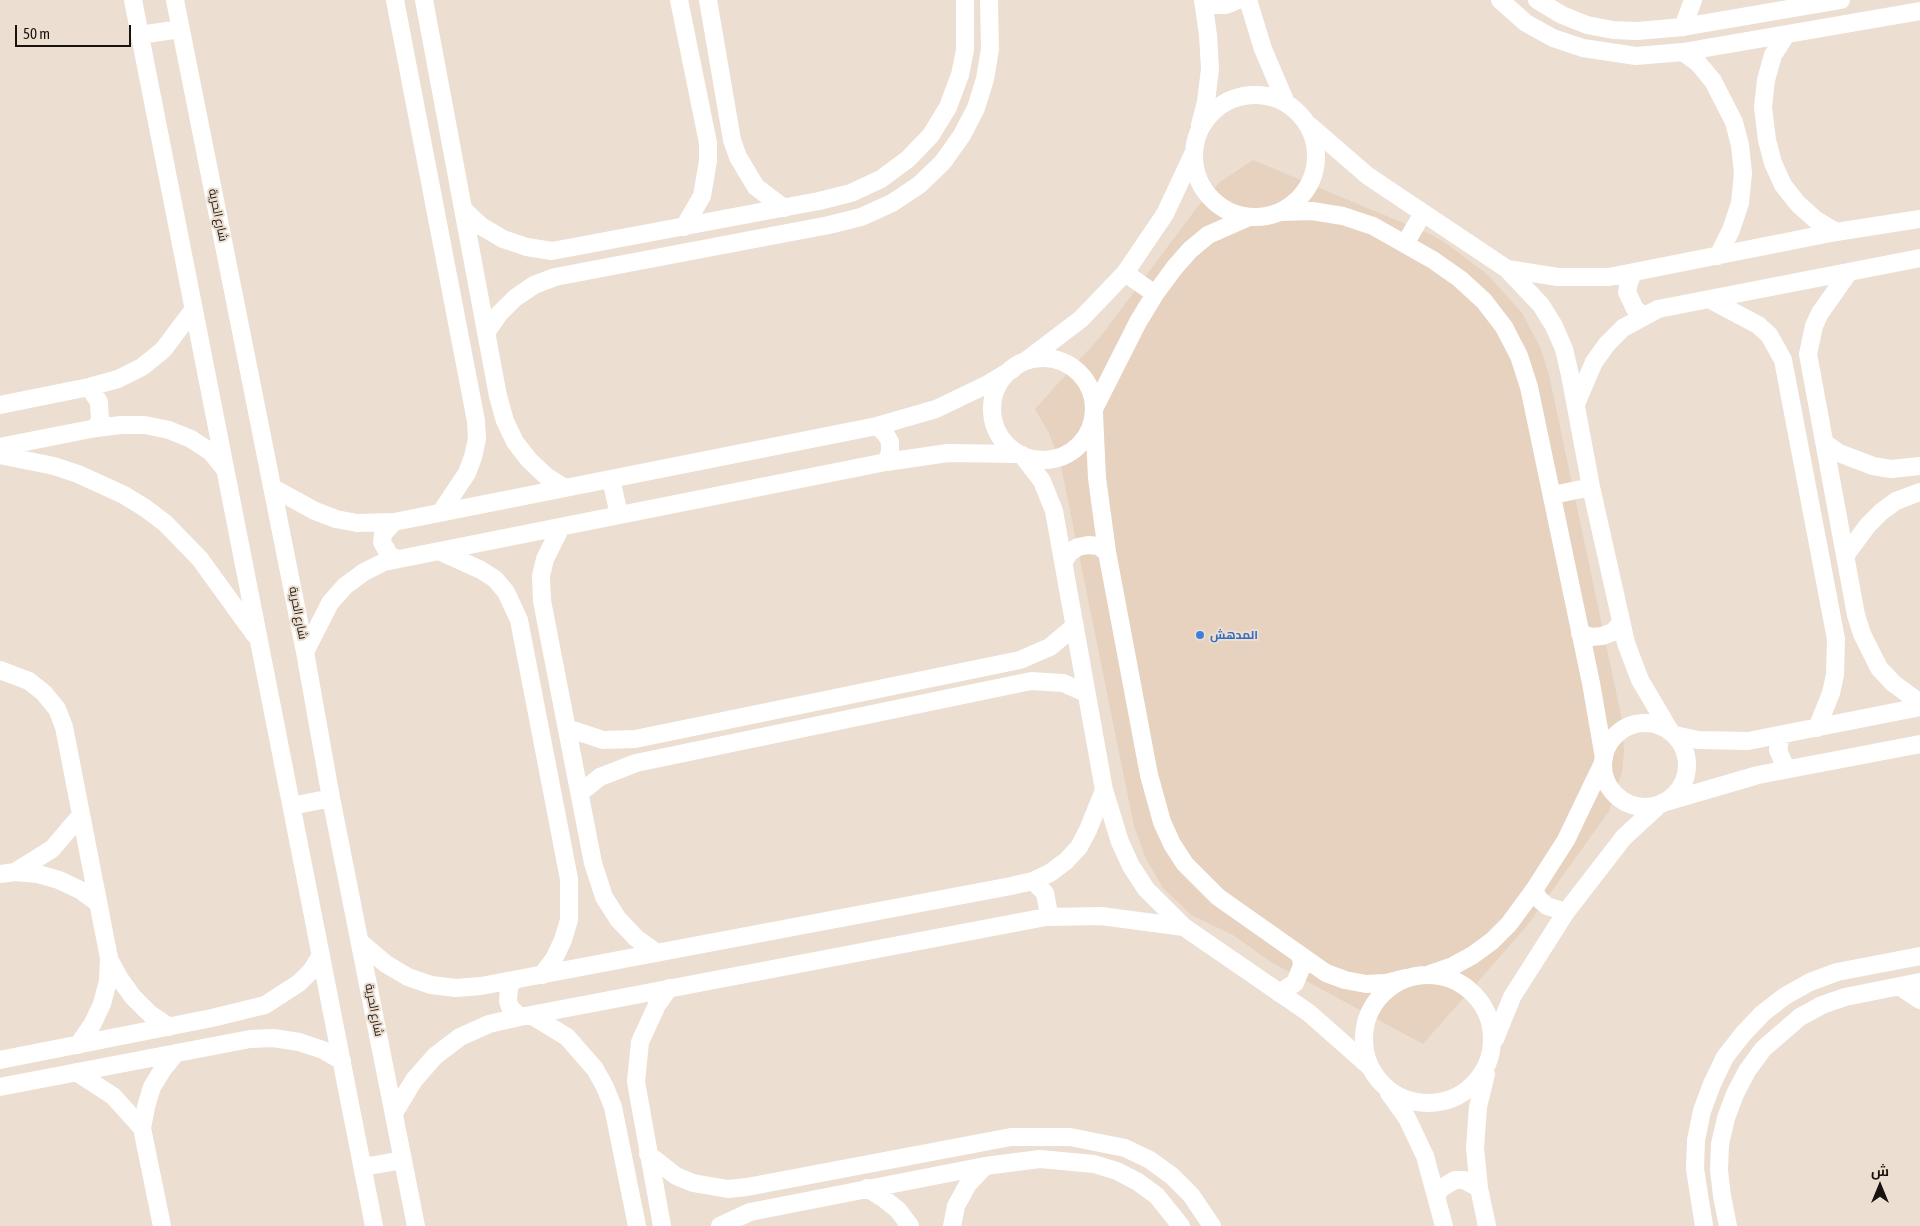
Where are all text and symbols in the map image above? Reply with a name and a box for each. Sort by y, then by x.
scale bar [18,15,134,47]
text: 50 m [23,25,50,42]
street label: شارع الحرية [205,187,231,243]
street label: شارع الحرية [286,585,310,641]
place label: المدهش [1210,628,1258,642]
marker: المدهش [1194,629,1206,641]
street label: شارع الحرية [362,982,386,1038]
north arrow [1855,1161,1905,1211]
text: ش [1871,1163,1889,1179]

